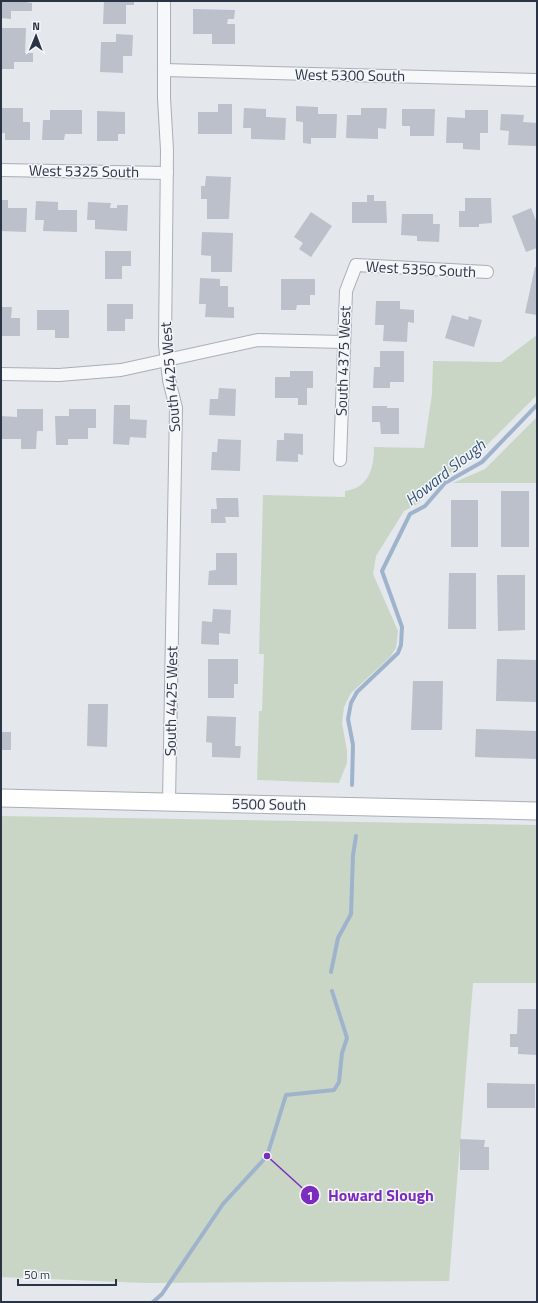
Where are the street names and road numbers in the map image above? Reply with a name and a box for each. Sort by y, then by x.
street label: West 5300 South [295,63,405,87]
street label: West 5325 South [29,159,139,183]
street label: West 5350 South [365,255,477,283]
street label: South 4375 West [330,305,356,417]
street label: South 4425 West [154,320,186,433]
street label: South 4425 West [159,645,183,756]
street label: 5500 South [232,792,306,816]

